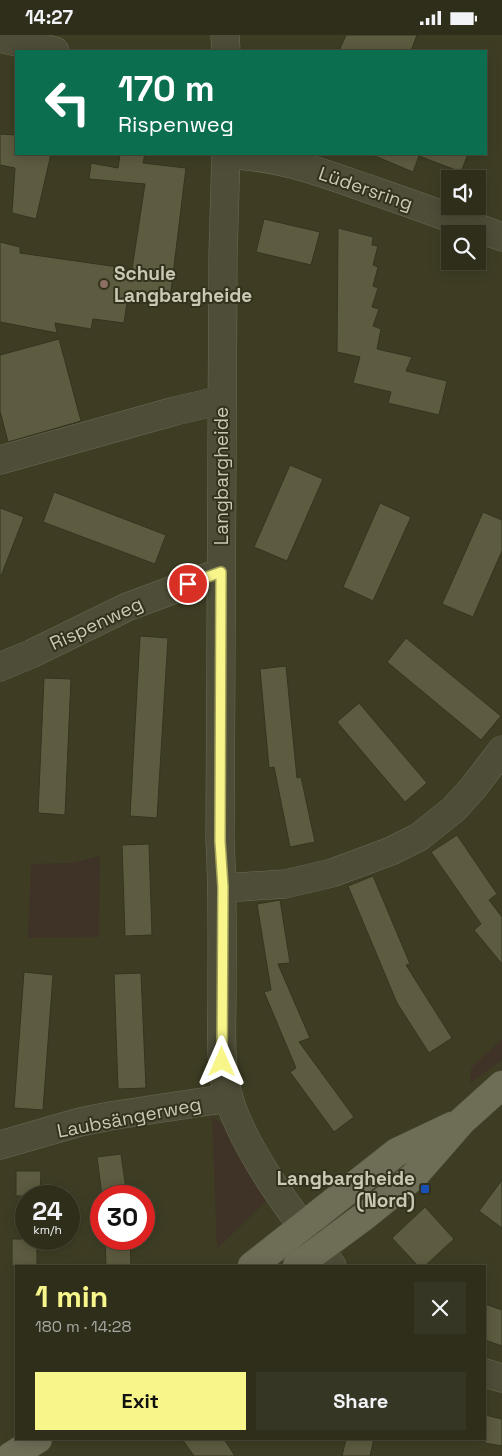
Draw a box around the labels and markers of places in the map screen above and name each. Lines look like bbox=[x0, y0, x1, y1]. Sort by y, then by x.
place label: Schule Langbargheide bbox=[114, 261, 252, 308]
marker: Schule Langbargheide bbox=[98, 278, 110, 290]
pin bbox=[167, 563, 209, 605]
place label: Langbargheide (Nord) bbox=[277, 1166, 415, 1213]
marker: Langbargheide (Nord) bbox=[419, 1183, 431, 1195]

